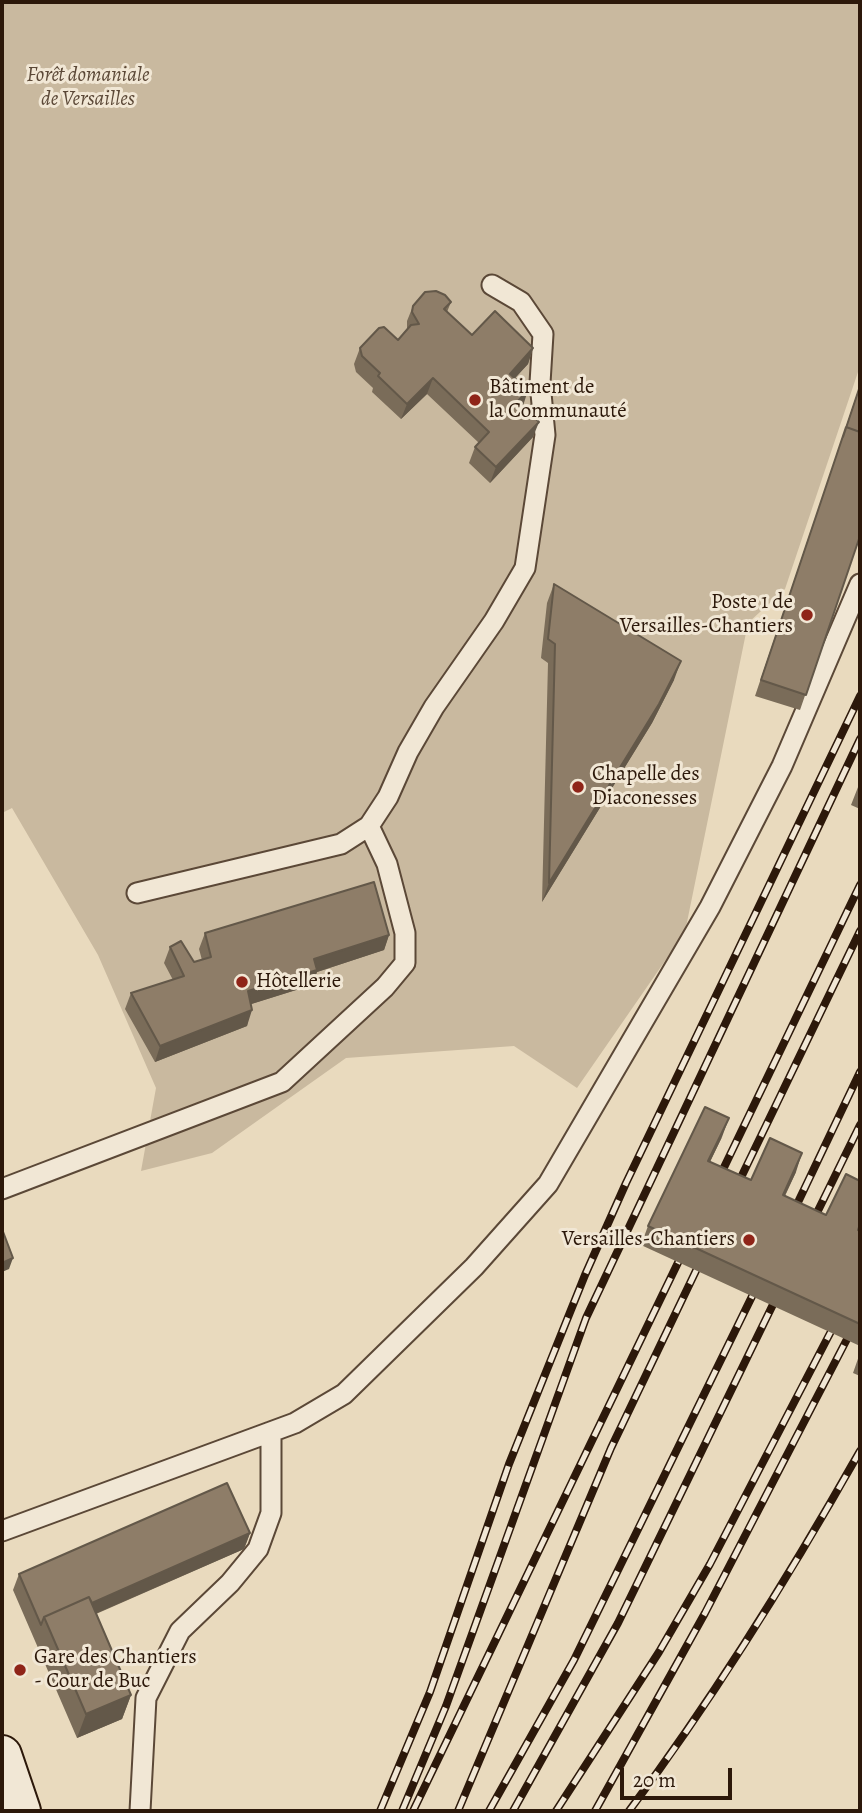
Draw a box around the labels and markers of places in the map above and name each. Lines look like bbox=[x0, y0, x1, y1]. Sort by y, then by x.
place label: Bâtiment de la Communauté bbox=[489, 375, 627, 425]
marker: Bâtiment de la Communauté bbox=[467, 392, 483, 408]
place label: Poste 1 de Versailles-Chantiers bbox=[620, 590, 793, 640]
marker: Poste 1 de Versailles-Chantiers bbox=[799, 607, 815, 623]
place label: Chapelle des Diaconesses bbox=[592, 762, 700, 812]
marker: Chapelle des Diaconesses bbox=[570, 779, 586, 795]
place label: Hôtellerie bbox=[256, 969, 341, 995]
marker: Hôtellerie bbox=[234, 974, 250, 990]
place label: Versailles-Chantiers bbox=[562, 1227, 735, 1253]
marker: Versailles-Chantiers bbox=[741, 1232, 757, 1248]
place label: Gare des Chantiers - Cour de Buc bbox=[34, 1645, 197, 1695]
marker: Gare des Chantiers - Cour de Buc bbox=[12, 1662, 28, 1678]

